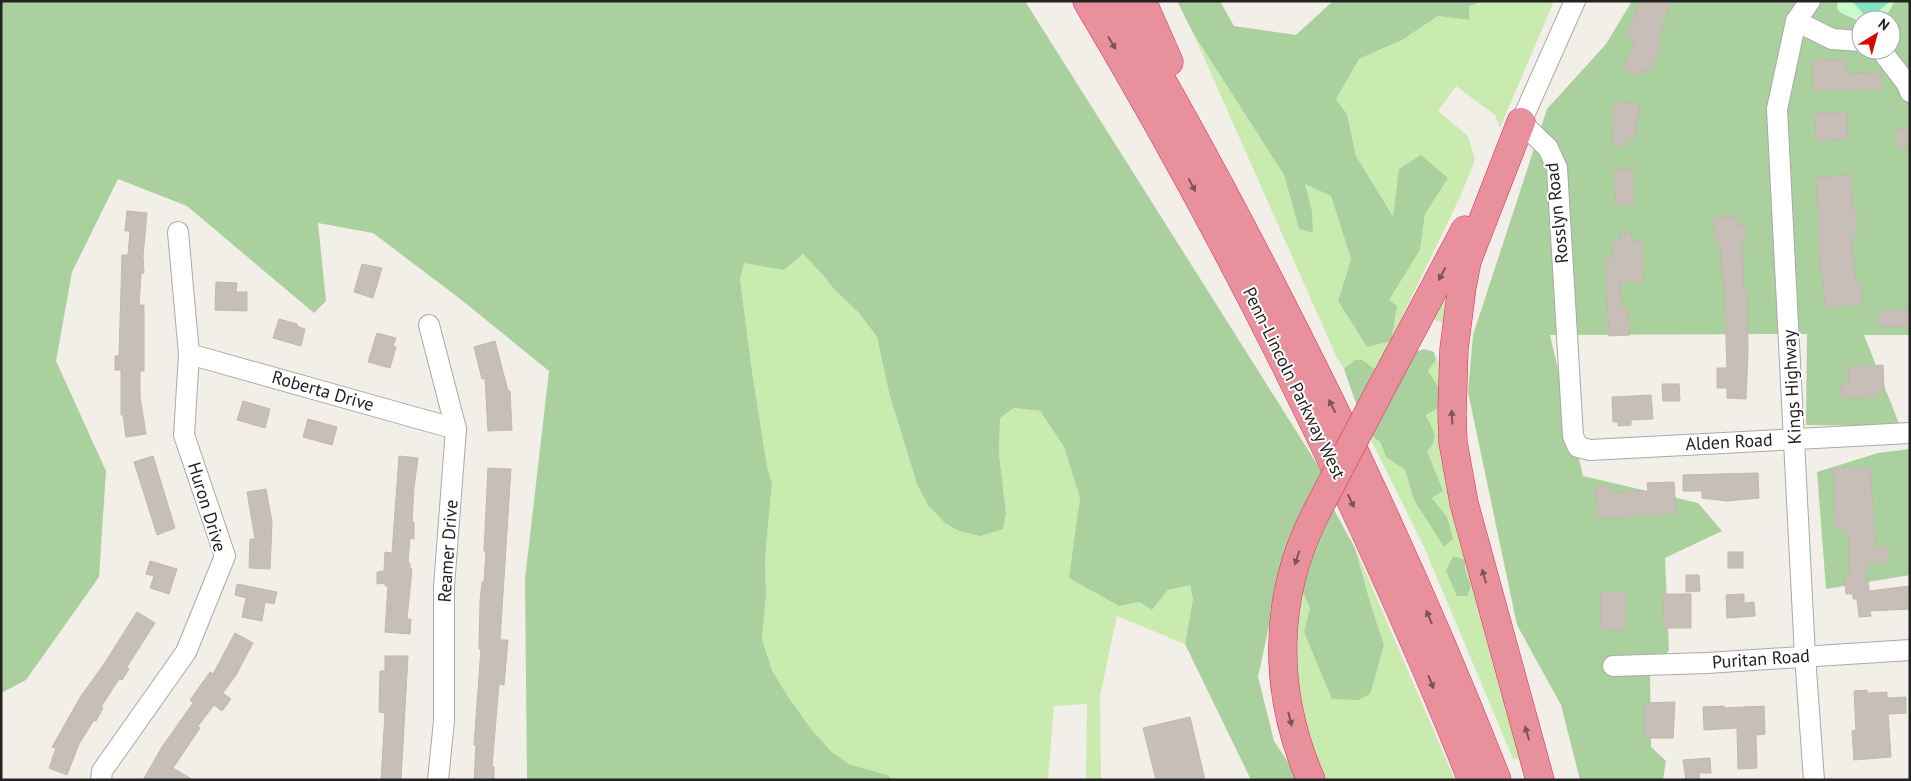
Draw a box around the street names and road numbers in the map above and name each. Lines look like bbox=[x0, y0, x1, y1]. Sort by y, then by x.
street label: Rosslyn Road bbox=[1540, 162, 1573, 265]
street label: Penn-Lincoln Parkway West bbox=[1238, 283, 1351, 482]
street label: Kings Highway bbox=[1777, 329, 1806, 445]
street label: Roberta Drive bbox=[269, 365, 377, 416]
street label: Alden Road bbox=[1685, 428, 1773, 455]
street label: Huron Drive bbox=[183, 459, 232, 554]
street label: Reamer Drive bbox=[432, 499, 463, 603]
street label: Puritan Road bbox=[1711, 644, 1811, 673]

